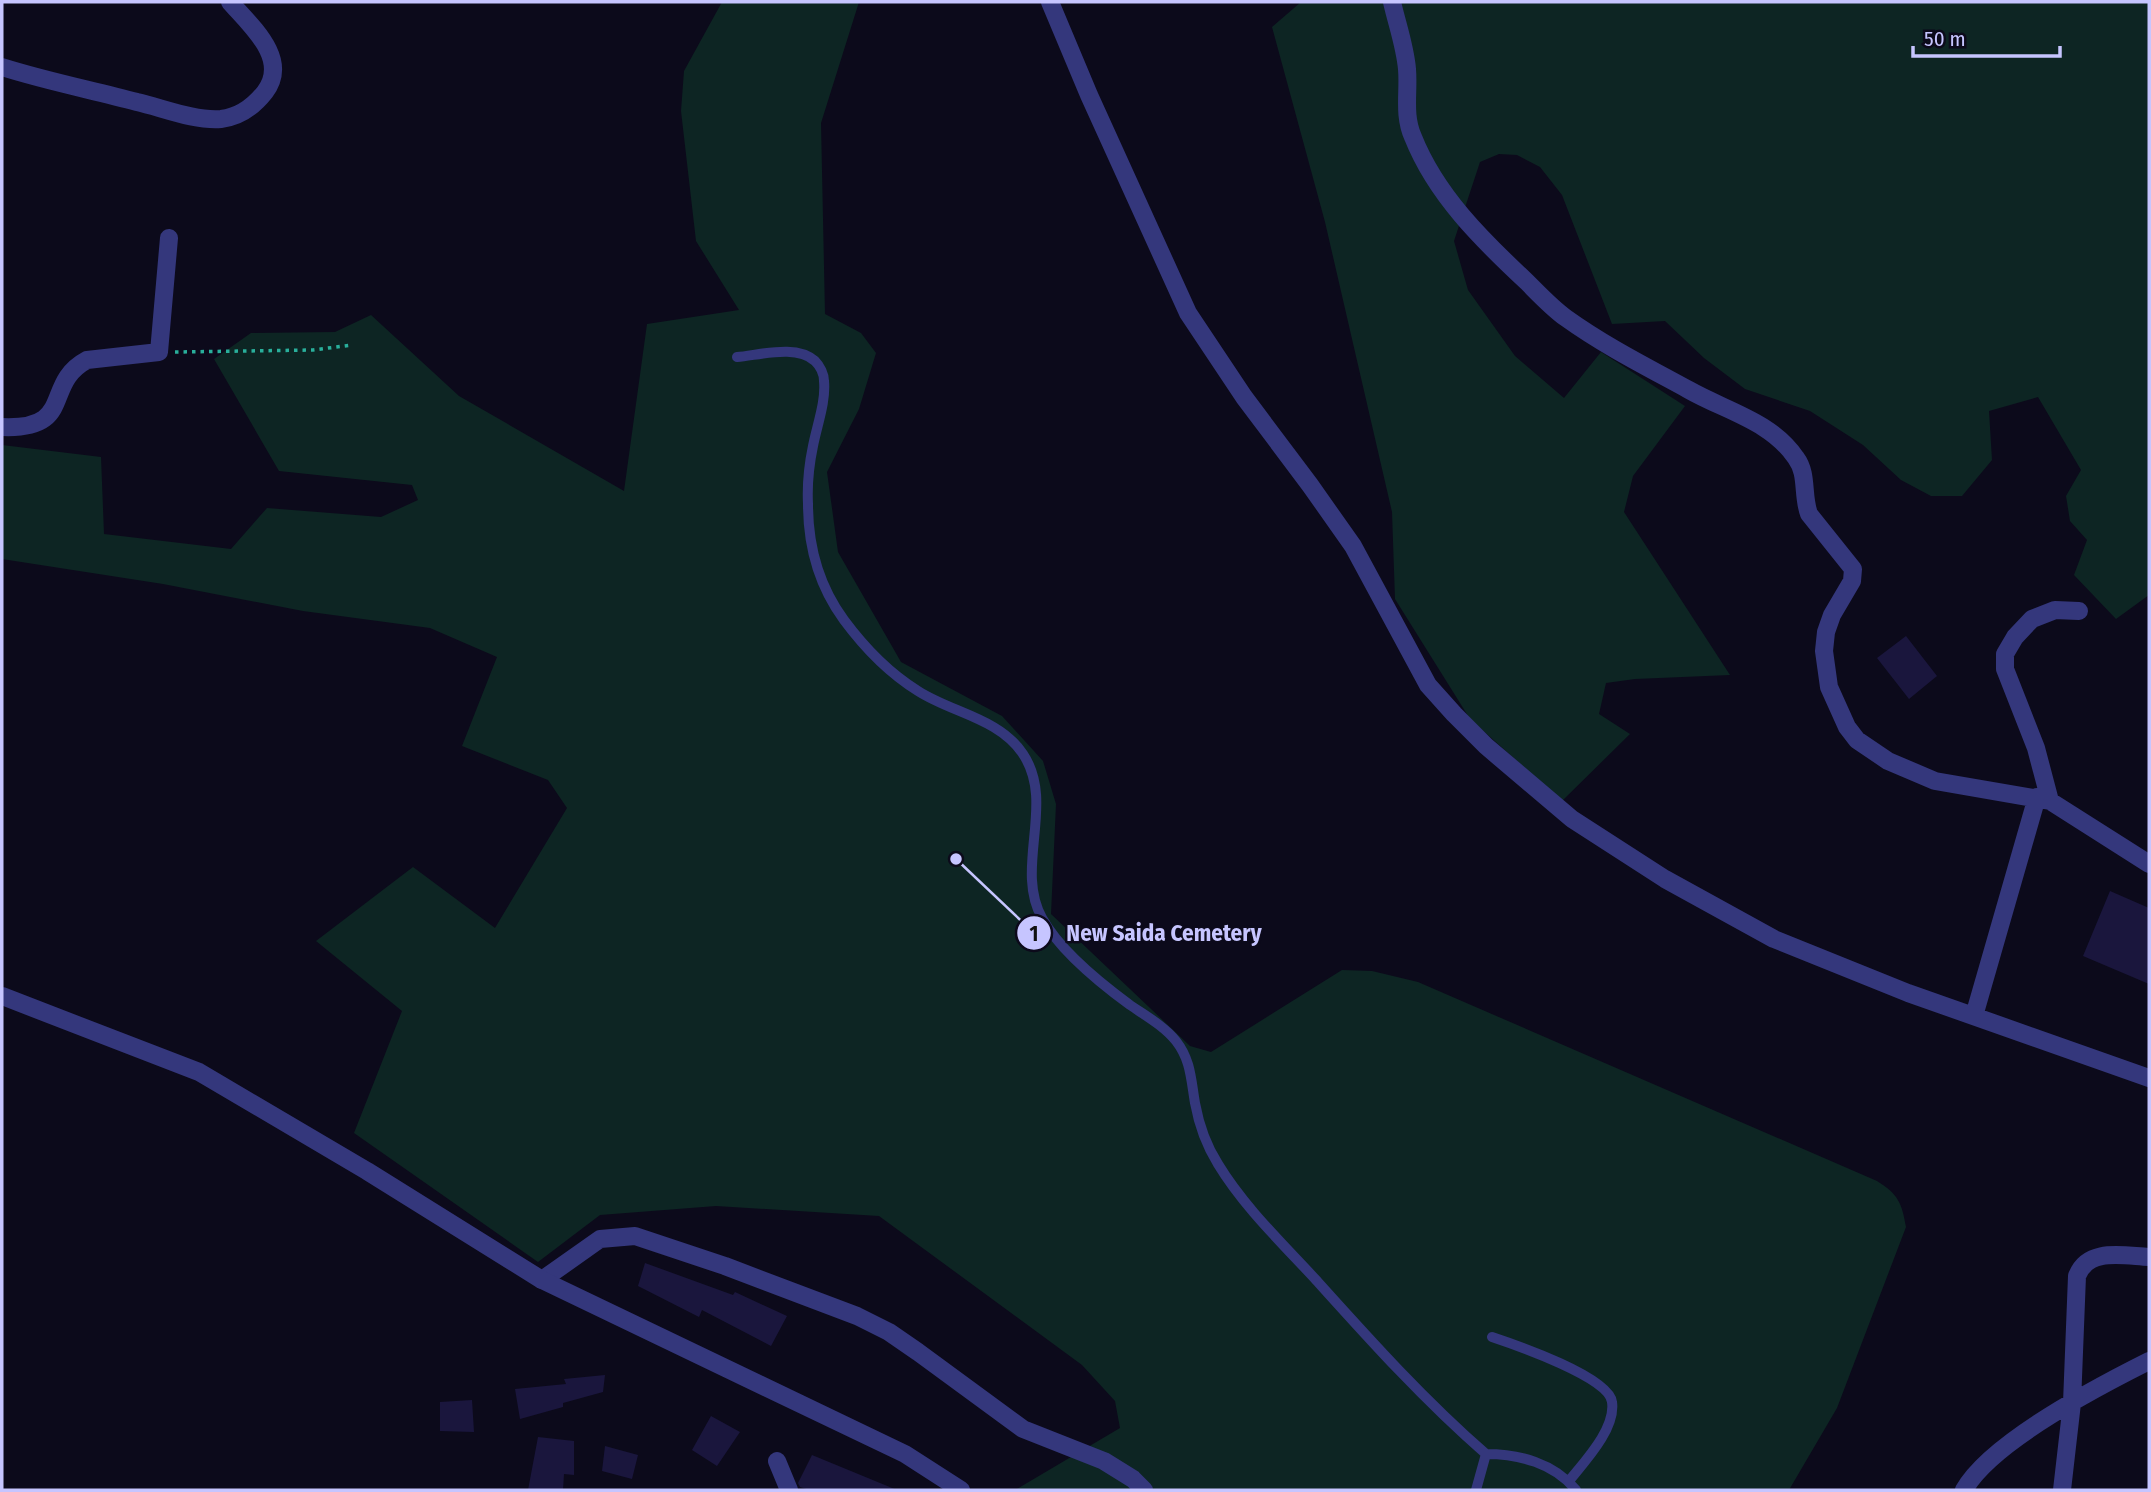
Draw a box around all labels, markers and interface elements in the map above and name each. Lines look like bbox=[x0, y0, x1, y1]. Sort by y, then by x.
scale bar bbox=[1913, 14, 2060, 58]
text: 50 m bbox=[1924, 26, 1966, 52]
callout: New Saida Cemetery bbox=[1017, 911, 1275, 955]
text: New Saida Cemetery bbox=[1066, 919, 1263, 947]
text: 1 bbox=[1030, 921, 1038, 947]

